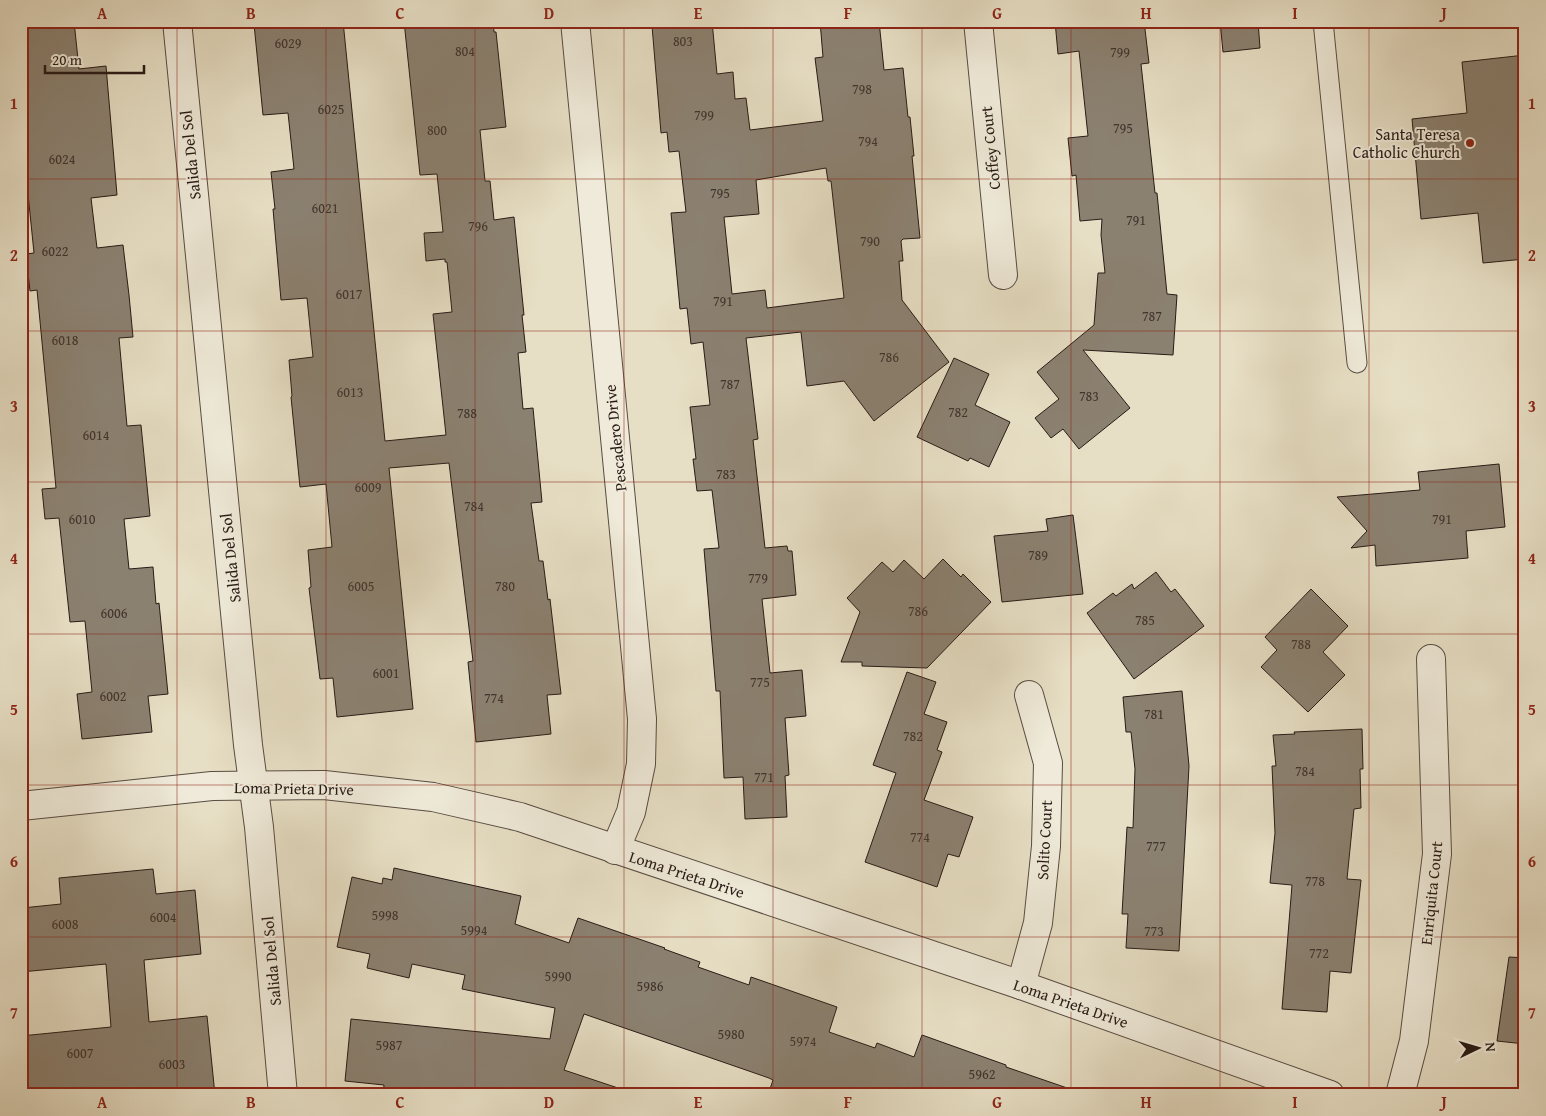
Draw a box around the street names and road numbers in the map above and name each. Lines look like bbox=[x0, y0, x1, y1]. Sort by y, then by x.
street label: Coffey Court bbox=[974, 105, 1006, 191]
street label: Salida Del Sol bbox=[173, 109, 207, 201]
street label: Pescadero Drive bbox=[597, 383, 633, 493]
street label: Salida Del Sol bbox=[213, 512, 247, 604]
street label: Loma Prieta Drive bbox=[234, 775, 354, 801]
street label: Solito Court bbox=[1030, 799, 1058, 881]
street label: Enriquita Court bbox=[1414, 840, 1448, 946]
street label: Loma Prieta Drive bbox=[626, 844, 748, 904]
street label: Salida Del Sol bbox=[255, 915, 287, 1007]
street label: Loma Prieta Drive bbox=[1010, 972, 1132, 1034]

